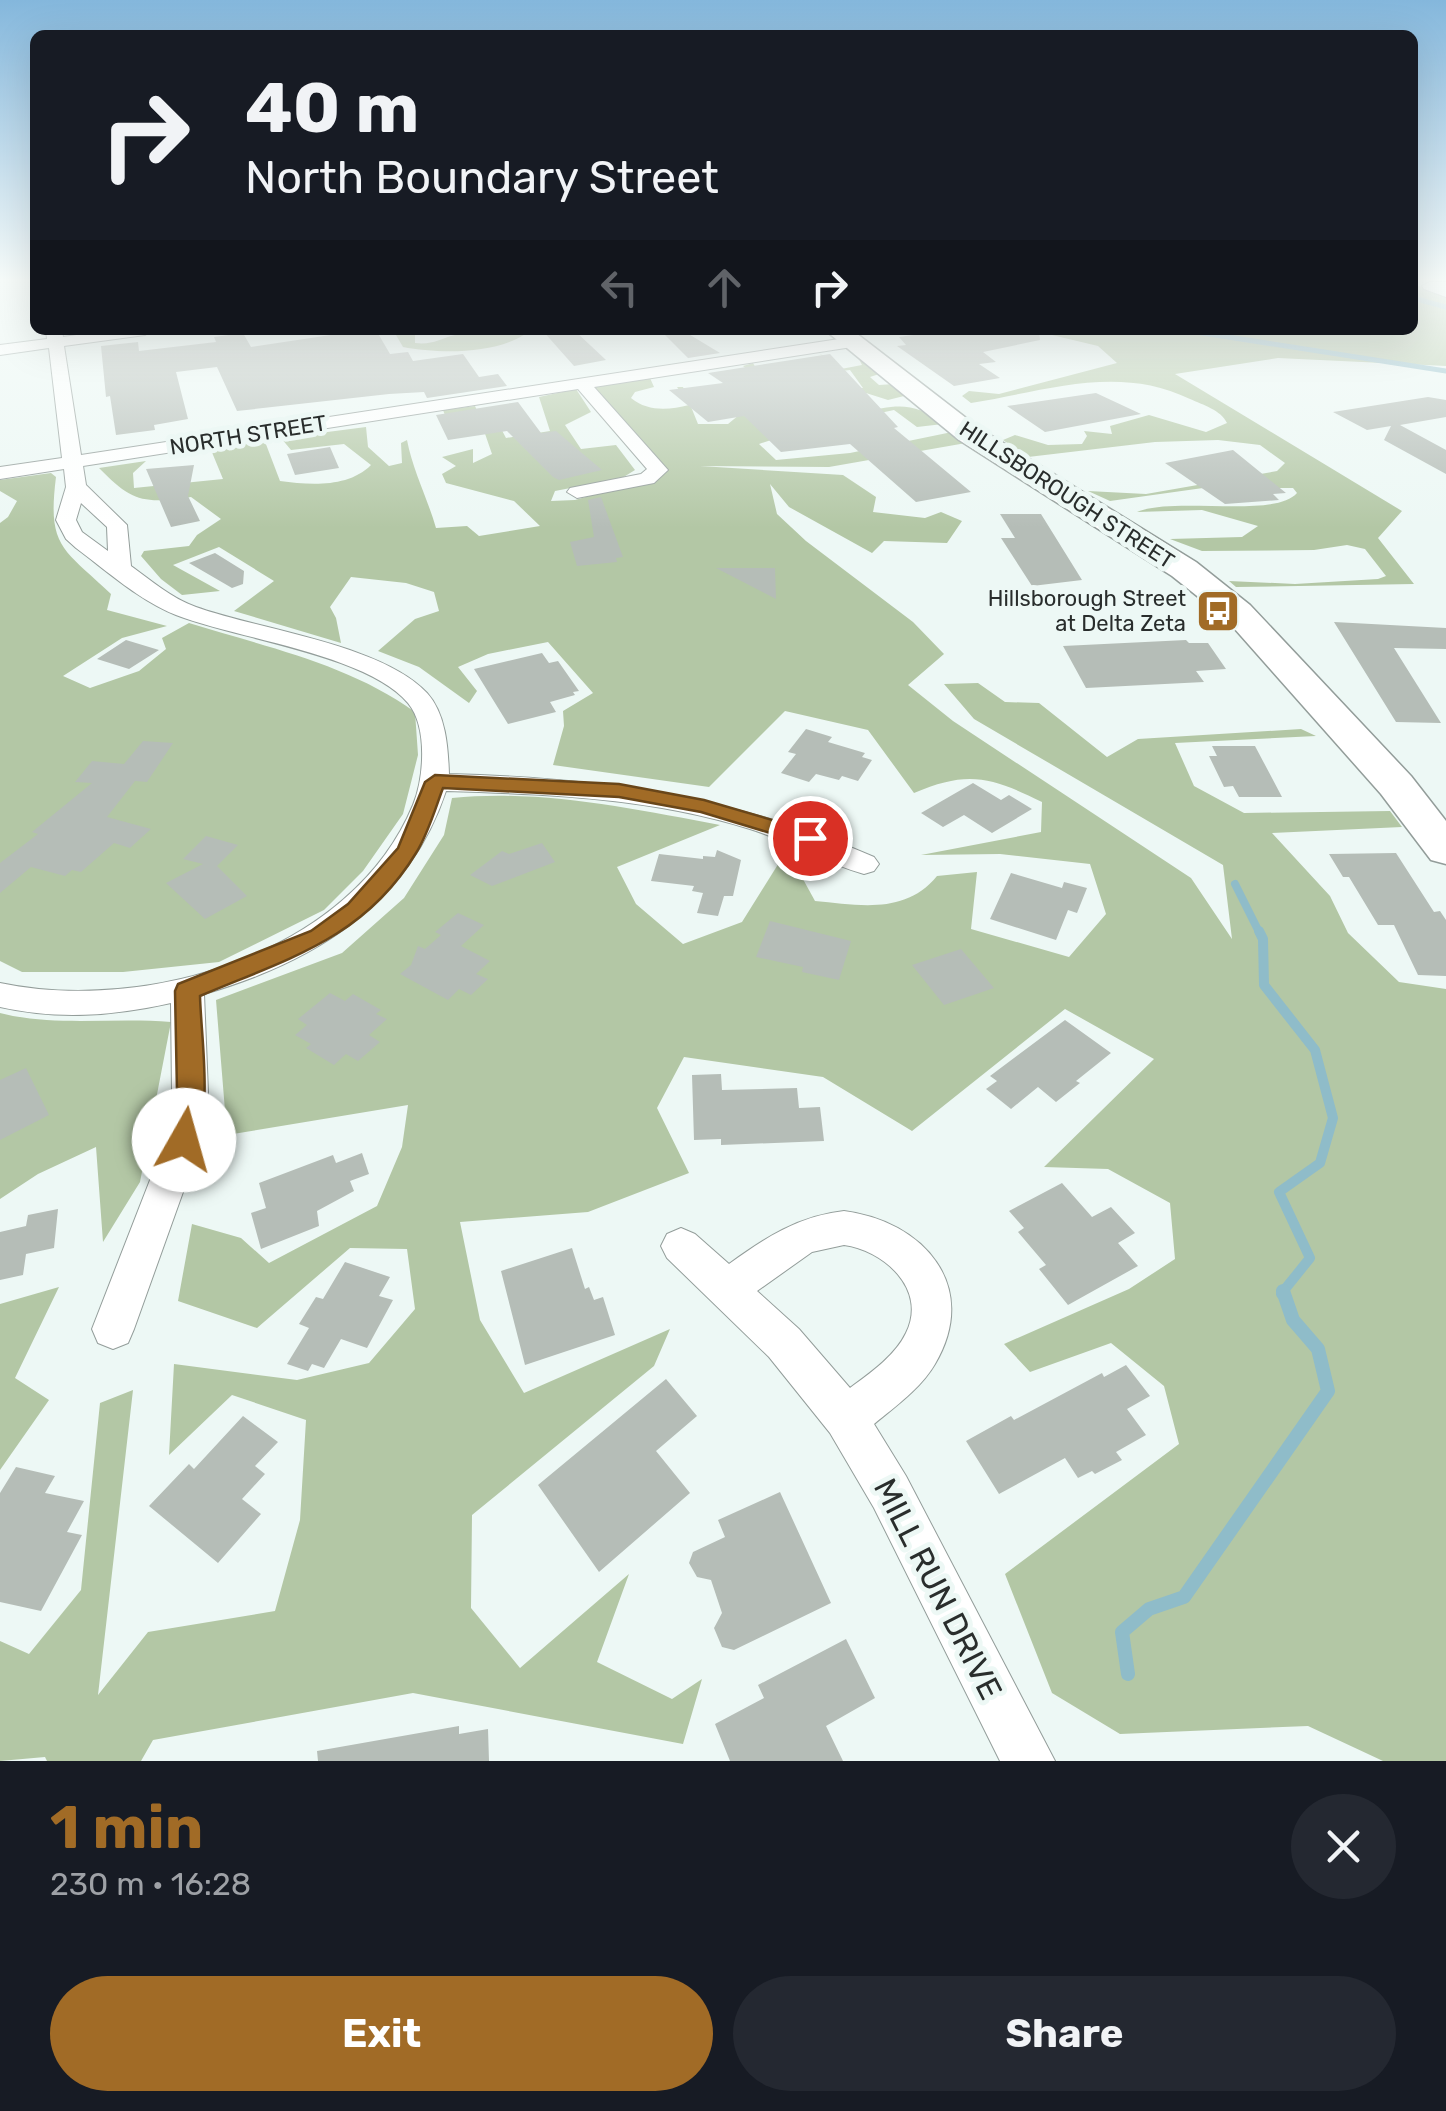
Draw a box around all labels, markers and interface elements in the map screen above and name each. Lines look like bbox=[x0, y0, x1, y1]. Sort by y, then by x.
text: 40 m bbox=[245, 67, 419, 150]
icon: right bbox=[80, 70, 210, 200]
text: North Boundary Street bbox=[245, 151, 719, 204]
icon: left bbox=[592, 260, 647, 315]
icon: ahead bbox=[697, 260, 752, 315]
icon: right bbox=[802, 260, 857, 315]
street label: NORTH STREET bbox=[168, 409, 329, 461]
street label: HILLSBOROUGH STREET bbox=[955, 415, 1180, 575]
place label: Hillsborough Street at Delta Zeta bbox=[988, 585, 1186, 637]
bus stop icon: Hillsborough Street at Delta Zeta bbox=[1195, 588, 1241, 634]
pin bbox=[768, 796, 853, 881]
icon: arrive bbox=[783, 811, 838, 866]
position arrow bbox=[132, 1088, 236, 1192]
street label: MILL RUN DRIVE bbox=[866, 1472, 1010, 1706]
text: 1 min bbox=[50, 1792, 203, 1863]
button: close bbox=[1291, 1794, 1396, 1899]
text: 230 m · 16:28 bbox=[50, 1865, 251, 1903]
button: Exit bbox=[50, 1976, 713, 2091]
button: Share bbox=[733, 1976, 1396, 2091]

